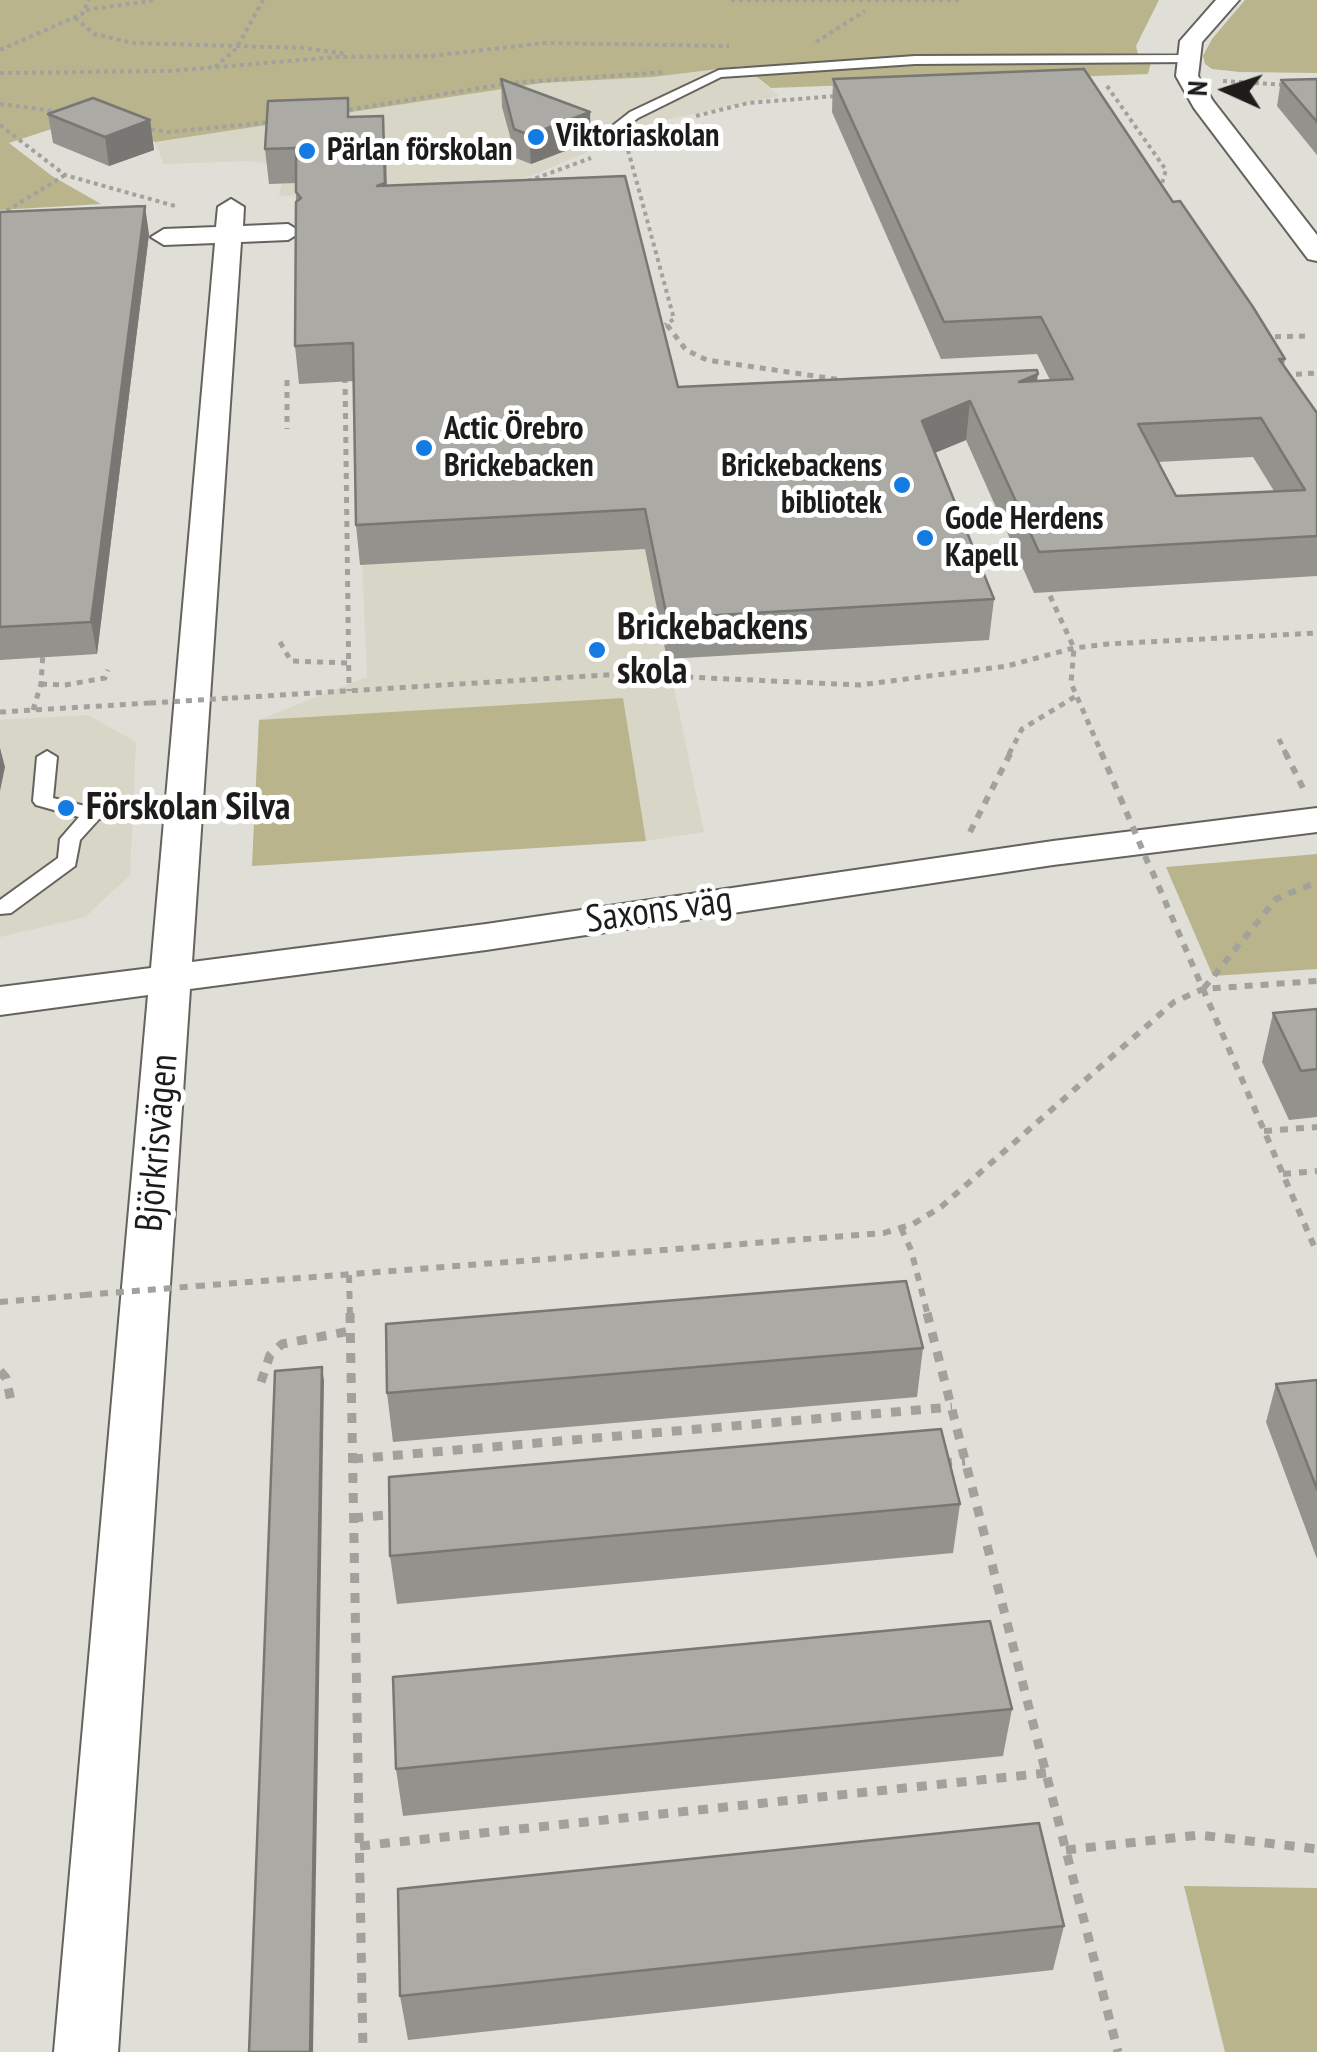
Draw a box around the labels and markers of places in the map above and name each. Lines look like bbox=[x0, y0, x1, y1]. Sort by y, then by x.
place label: Viktoriaskolan bbox=[556, 118, 719, 156]
marker: Viktoriaskolan bbox=[525, 126, 547, 148]
place label: Pärlan förskolan bbox=[327, 132, 512, 170]
marker: Pärlan förskolan bbox=[296, 140, 318, 162]
place label: Actic Örebro Brickebacken bbox=[444, 411, 594, 486]
marker: Actic Örebro Brickebacken bbox=[413, 437, 435, 459]
place label: Brickebackens bibliotek bbox=[721, 448, 882, 523]
marker: Brickebackens bibliotek bbox=[891, 474, 913, 496]
place label: Gode Herdens Kapell bbox=[945, 501, 1103, 576]
marker: Gode Herdens Kapell bbox=[914, 527, 936, 549]
place label: Brickebackens skola bbox=[617, 605, 808, 694]
marker: Brickebackens skola bbox=[586, 639, 608, 661]
place label: Förskolan Silva bbox=[86, 785, 291, 831]
marker: Förskolan Silva bbox=[55, 797, 77, 819]

